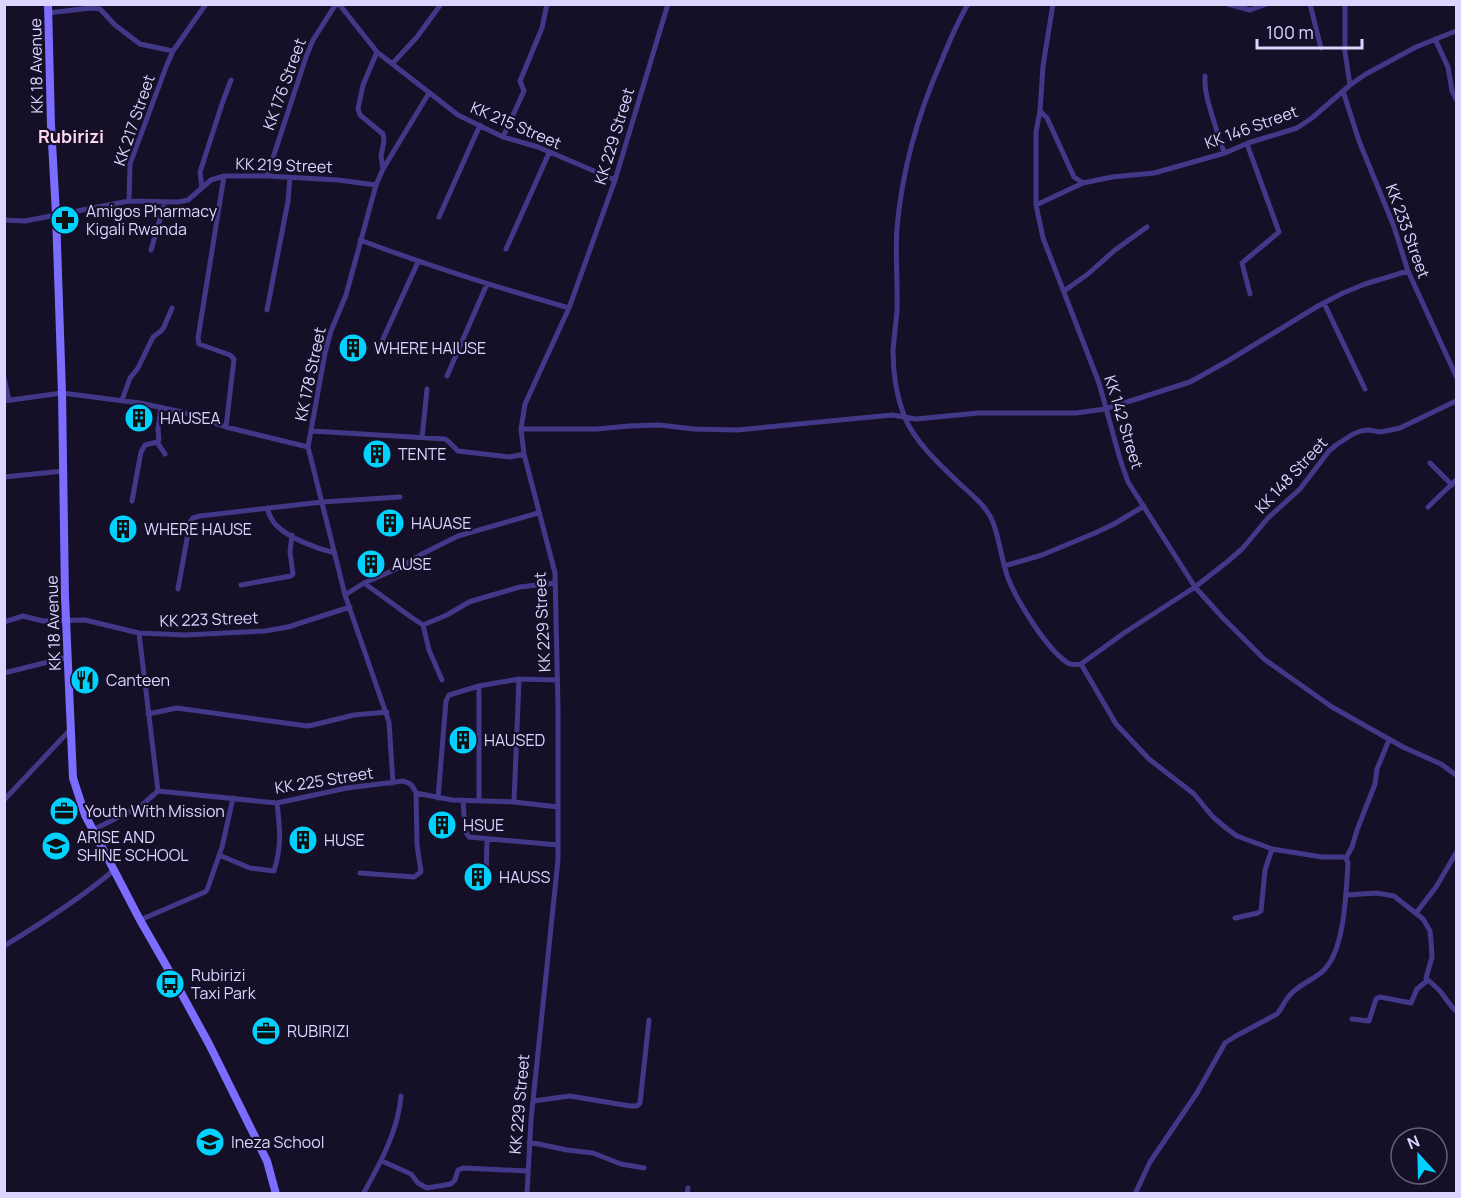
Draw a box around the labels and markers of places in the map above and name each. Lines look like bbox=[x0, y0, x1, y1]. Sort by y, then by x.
place label: Amigos Pharmacy Kigali Rwanda bbox=[86, 200, 218, 240]
pharmacy icon: Amigos Pharmacy Kigali Rwanda bbox=[49, 204, 81, 236]
building icon: WHERE HAIUSE bbox=[337, 332, 369, 364]
place label: WHERE HAIUSE bbox=[374, 337, 486, 359]
building icon: HAUSEA bbox=[123, 402, 155, 434]
place label: HAUSEA bbox=[160, 407, 221, 429]
building icon: TENTE bbox=[361, 438, 393, 470]
place label: TENTE bbox=[398, 443, 446, 465]
building icon: HAUASE bbox=[374, 507, 406, 539]
place label: HAUASE bbox=[411, 512, 471, 534]
building icon: WHERE HAUSE bbox=[107, 513, 139, 545]
place label: WHERE HAUSE bbox=[144, 518, 252, 540]
building icon: AUSE bbox=[355, 548, 387, 580]
place label: AUSE bbox=[392, 553, 432, 575]
restaurant icon: Canteen bbox=[69, 664, 101, 696]
place label: Canteen bbox=[106, 669, 170, 691]
building icon: HAUSED bbox=[447, 724, 479, 756]
place label: HAUSED bbox=[484, 729, 546, 751]
office icon: Youth With Mission bbox=[48, 795, 80, 827]
place label: Youth With Mission bbox=[85, 800, 225, 822]
building icon: HSUE bbox=[426, 809, 458, 841]
place label: HSUE bbox=[463, 814, 504, 836]
building icon: HUSE bbox=[287, 824, 319, 856]
place label: ARISE AND SHINE SCHOOL bbox=[77, 826, 188, 866]
place label: HUSE bbox=[324, 829, 365, 851]
school or university icon: ARISE AND SHINE SCHOOL bbox=[40, 830, 72, 862]
building icon: HAUSS bbox=[462, 861, 494, 893]
place label: HAUSS bbox=[499, 866, 551, 888]
place label: Rubirizi Taxi Park bbox=[191, 964, 257, 1004]
bus stop icon: Rubirizi Taxi Park bbox=[154, 968, 186, 1000]
office icon: RUBIRIZI bbox=[250, 1015, 282, 1047]
place label: RUBIRIZI bbox=[287, 1020, 349, 1042]
school or university icon: Ineza School bbox=[194, 1126, 226, 1158]
place label: Ineza School bbox=[231, 1131, 325, 1153]

